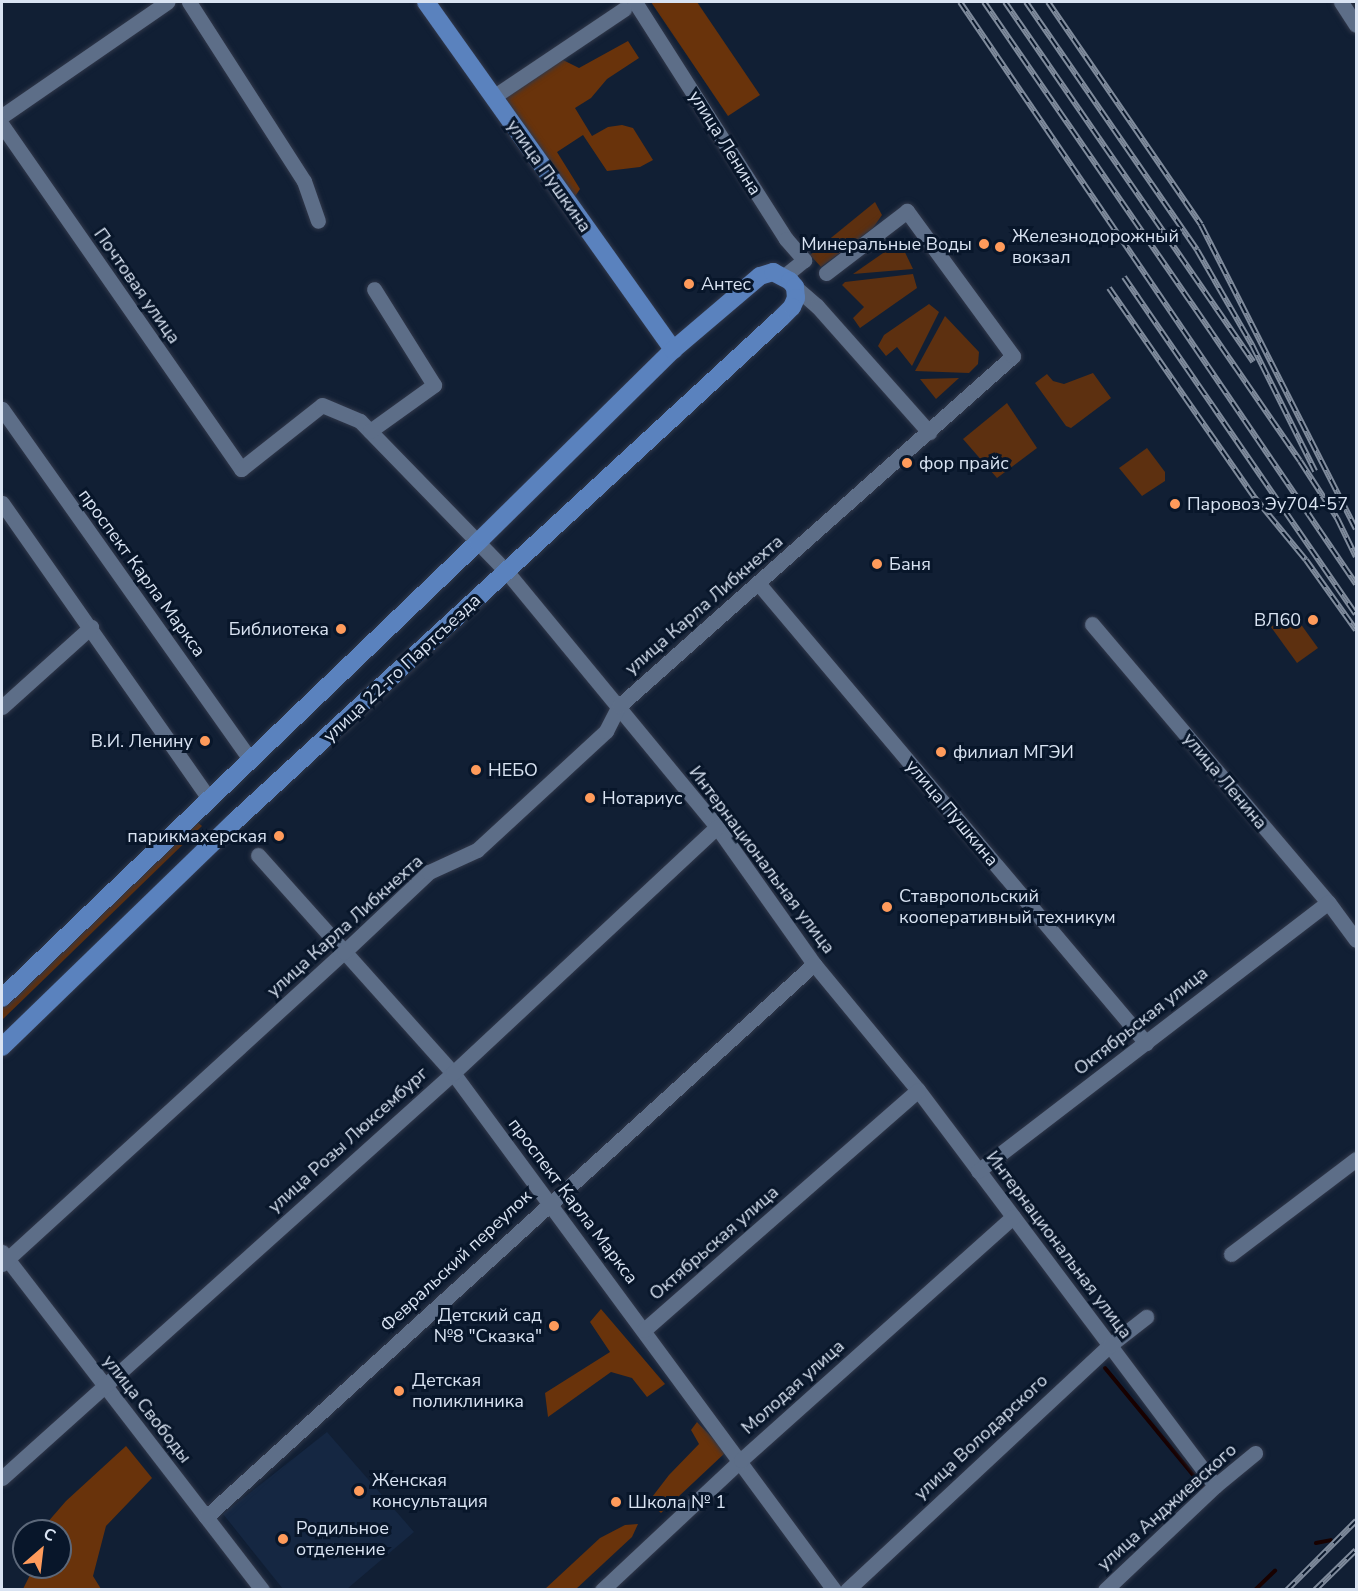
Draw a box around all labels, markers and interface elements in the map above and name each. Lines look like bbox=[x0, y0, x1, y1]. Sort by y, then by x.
street label: улица Ленина bbox=[684, 87, 766, 199]
street label: улица Пушкина bbox=[502, 116, 596, 236]
street label: Почтовая улица bbox=[89, 224, 185, 348]
place label: Железнодорожный вокзал bbox=[1012, 226, 1179, 268]
place label: Минеральные Воды bbox=[801, 233, 972, 255]
marker: Минеральные Воды bbox=[977, 237, 991, 251]
marker: Железнодорожный вокзал bbox=[993, 240, 1007, 254]
place label: Антес bbox=[701, 273, 751, 295]
marker: Антес bbox=[682, 277, 696, 291]
place label: фор прайс bbox=[919, 452, 1009, 474]
marker: фор прайс bbox=[900, 456, 914, 470]
street label: проспект Карла Маркса bbox=[74, 485, 210, 661]
place label: Паровоз Эу704-57 bbox=[1187, 493, 1348, 515]
marker: Паровоз Эу704-57 bbox=[1168, 497, 1182, 511]
street label: улица Карла Либкнехта bbox=[621, 531, 787, 679]
place label: Баня bbox=[889, 553, 931, 575]
marker: Баня bbox=[870, 557, 884, 571]
street label: улица 22-го Партсъезда bbox=[319, 589, 485, 747]
place label: ВЛ60 bbox=[1254, 609, 1301, 631]
marker: ВЛ60 bbox=[1306, 613, 1320, 627]
place label: Библиотека bbox=[229, 618, 329, 640]
marker: Библиотека bbox=[334, 622, 348, 636]
street label: улица Ленина bbox=[1178, 728, 1272, 834]
place label: В.И. Ленину bbox=[91, 730, 193, 752]
marker: В.И. Ленину bbox=[198, 734, 212, 748]
place label: филиал МГЭИ bbox=[953, 741, 1074, 763]
marker: филиал МГЭИ bbox=[934, 745, 948, 759]
street label: улица Пушкина bbox=[901, 755, 1003, 871]
place label: НЕБО bbox=[488, 759, 538, 781]
street label: Интернациональная улица bbox=[684, 762, 840, 958]
marker: НЕБО bbox=[469, 763, 483, 777]
place label: Нотариус bbox=[602, 787, 683, 809]
marker: Нотариус bbox=[583, 791, 597, 805]
place label: парикмахерская bbox=[127, 825, 267, 847]
marker: парикмахерская bbox=[272, 829, 286, 843]
street label: улица Карла Либкнехта bbox=[263, 850, 427, 1002]
place label: Ставропольский кооперативный техникум bbox=[899, 886, 1116, 928]
marker: Ставропольский кооперативный техникум bbox=[880, 900, 894, 914]
street label: Октябрьская улица bbox=[1070, 962, 1212, 1080]
street label: улица Розы Люксембург bbox=[264, 1063, 432, 1217]
street label: проспект Карла Маркса bbox=[504, 1114, 642, 1288]
street label: Интернациональная улица bbox=[981, 1147, 1137, 1343]
street label: Октябрьская улица bbox=[645, 1181, 783, 1305]
street label: Февральский переулок bbox=[376, 1185, 536, 1337]
place label: Детский сад №8 "Сказка" bbox=[434, 1305, 542, 1348]
marker: Детский сад №8 "Сказка" bbox=[547, 1319, 561, 1333]
street label: Молодая улица bbox=[737, 1335, 849, 1439]
street label: улица Свободы bbox=[98, 1351, 196, 1467]
place label: Детская поликлиника bbox=[412, 1370, 524, 1412]
street label: улица Володарского bbox=[910, 1370, 1052, 1504]
marker: Детская поликлиника bbox=[390, 1382, 408, 1400]
street label: улица Анджиевского bbox=[1093, 1439, 1241, 1575]
place label: Женская консультация bbox=[372, 1470, 488, 1512]
marker: Женская консультация bbox=[350, 1482, 368, 1500]
place label: Школа № 1 bbox=[628, 1491, 726, 1513]
marker: Школа № 1 bbox=[609, 1495, 623, 1509]
place label: Родильное отделение bbox=[296, 1518, 389, 1561]
north arrow bbox=[12, 1519, 72, 1579]
text: С bbox=[40, 1523, 59, 1547]
marker: Родильное отделение bbox=[274, 1530, 292, 1548]

